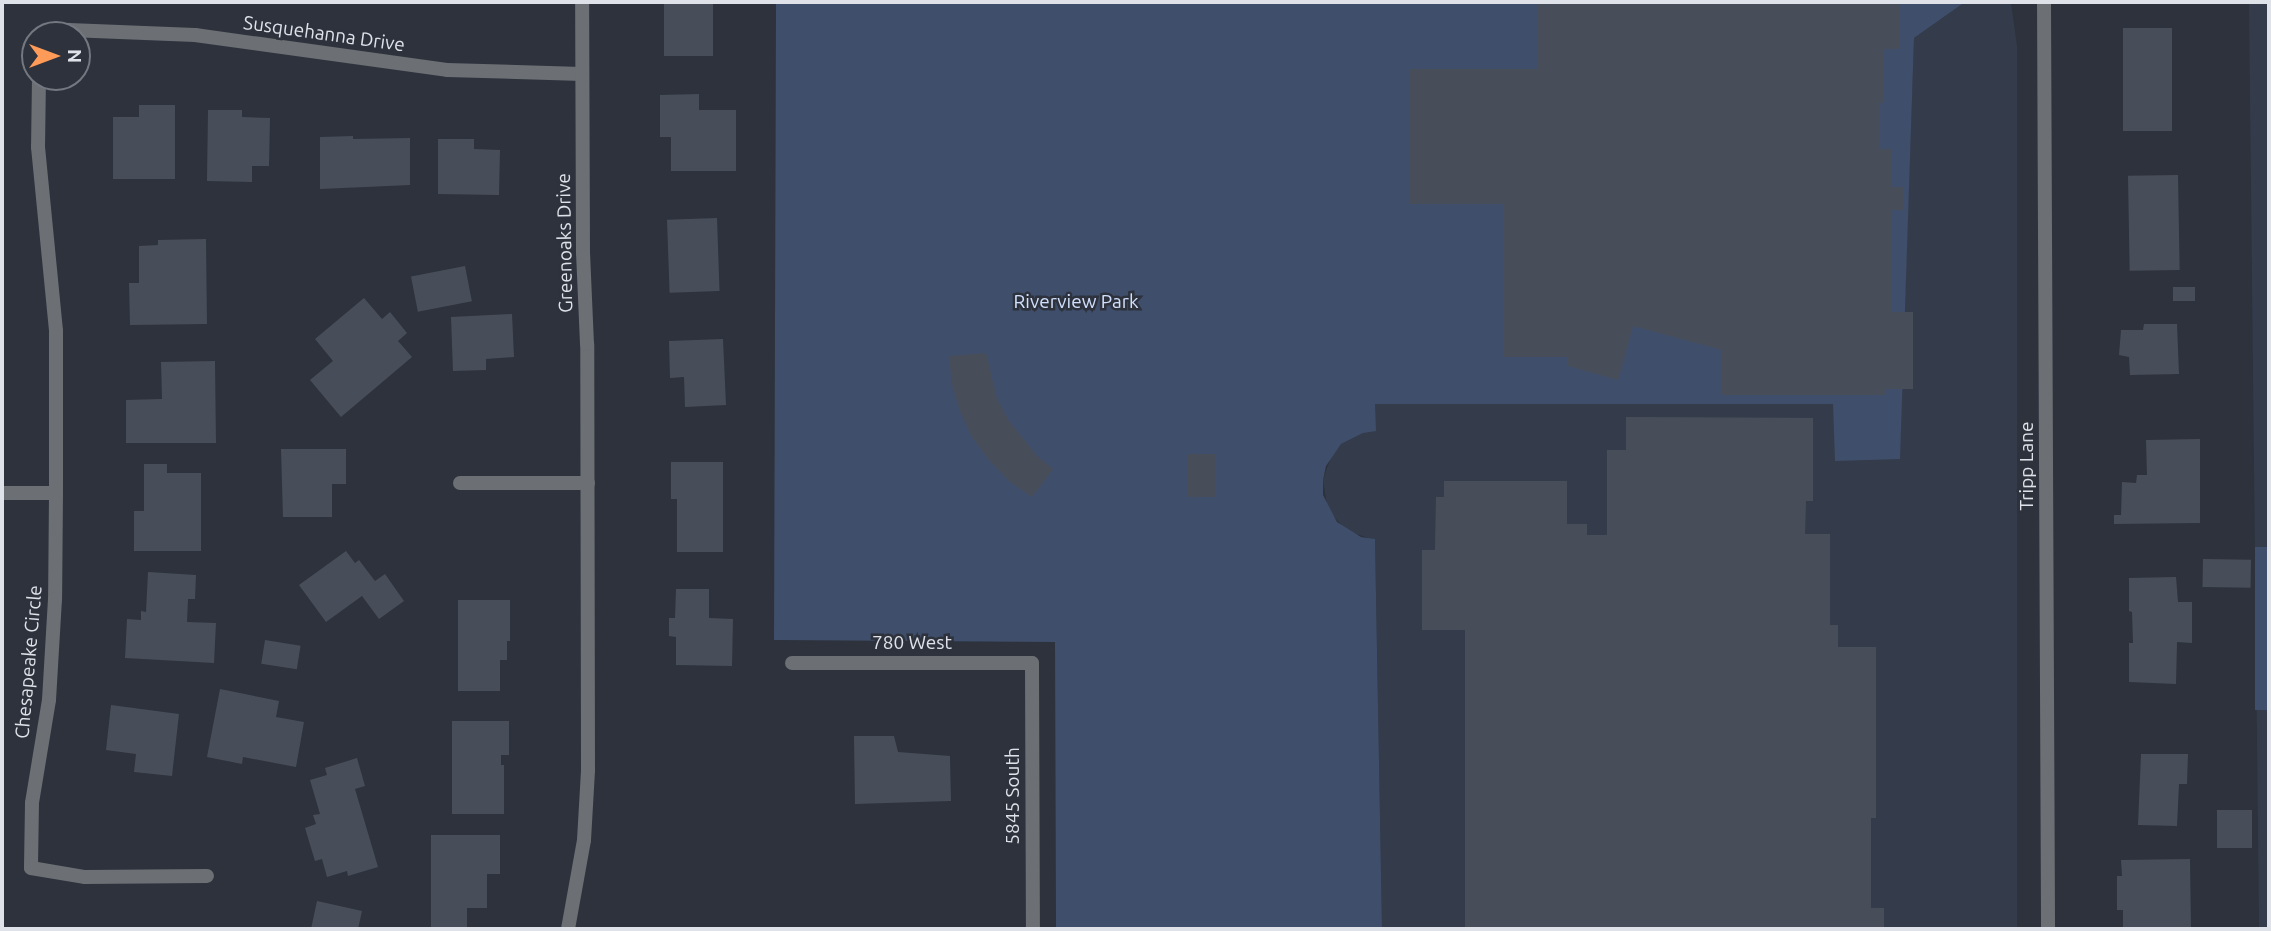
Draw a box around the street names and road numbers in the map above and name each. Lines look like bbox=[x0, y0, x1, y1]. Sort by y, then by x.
street label: Susquehanna Drive bbox=[242, 11, 406, 57]
street label: Greenoaks Drive bbox=[552, 173, 578, 313]
street label: Tripp Lane bbox=[2016, 421, 2038, 511]
street label: Chesapeake Circle bbox=[11, 584, 47, 740]
street label: 780 West bbox=[872, 632, 952, 654]
street label: 5845 South bbox=[1002, 747, 1024, 845]

